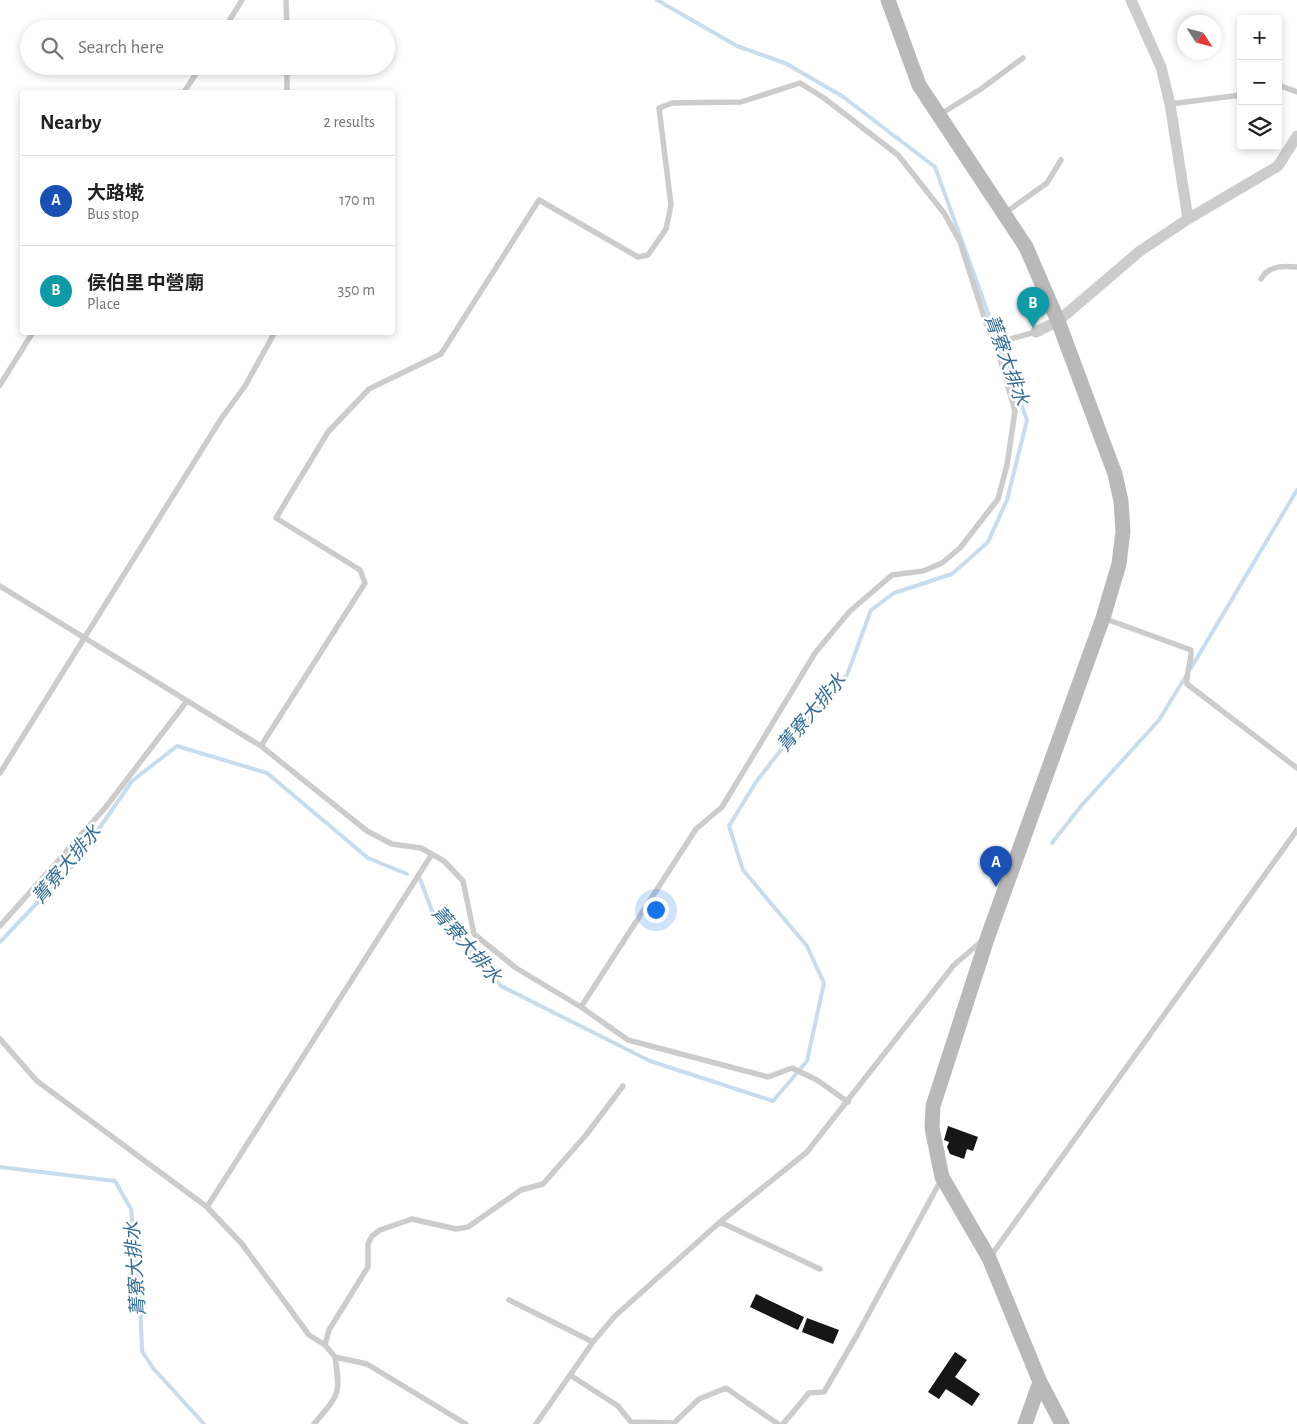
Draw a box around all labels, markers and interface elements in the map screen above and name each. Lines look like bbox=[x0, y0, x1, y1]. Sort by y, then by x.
north arrow bbox=[1177, 15, 1222, 60]
map controls bbox=[1237, 15, 1282, 150]
button: + bbox=[1237, 15, 1282, 60]
search box bbox=[20, 20, 395, 75]
icon: search bbox=[38, 34, 66, 62]
text: Search here bbox=[78, 38, 164, 57]
button: − bbox=[1237, 60, 1282, 105]
button: layers bbox=[1237, 105, 1282, 150]
text: Nearby bbox=[40, 112, 101, 133]
text: 2 results bbox=[323, 114, 375, 130]
text: 大路墘 bbox=[87, 184, 144, 203]
text: A bbox=[51, 192, 61, 208]
text: 170 m bbox=[339, 192, 375, 208]
text: Bus stop bbox=[87, 206, 139, 222]
text: 侯伯里 中營廟 bbox=[87, 274, 204, 293]
text: B bbox=[51, 282, 61, 298]
text: 350 m bbox=[338, 282, 375, 298]
pin: B bbox=[1017, 287, 1049, 328]
text: Place bbox=[87, 296, 120, 312]
water label: 菁寮大排水 bbox=[981, 311, 1033, 409]
water label: 菁寮大排水 bbox=[773, 668, 850, 755]
water label: 菁寮大排水 bbox=[28, 820, 105, 907]
pin: A bbox=[980, 846, 1012, 887]
your location bbox=[643, 897, 669, 923]
water label: 菁寮大排水 bbox=[428, 902, 506, 988]
water label: 菁寮大排水 bbox=[121, 1220, 149, 1317]

